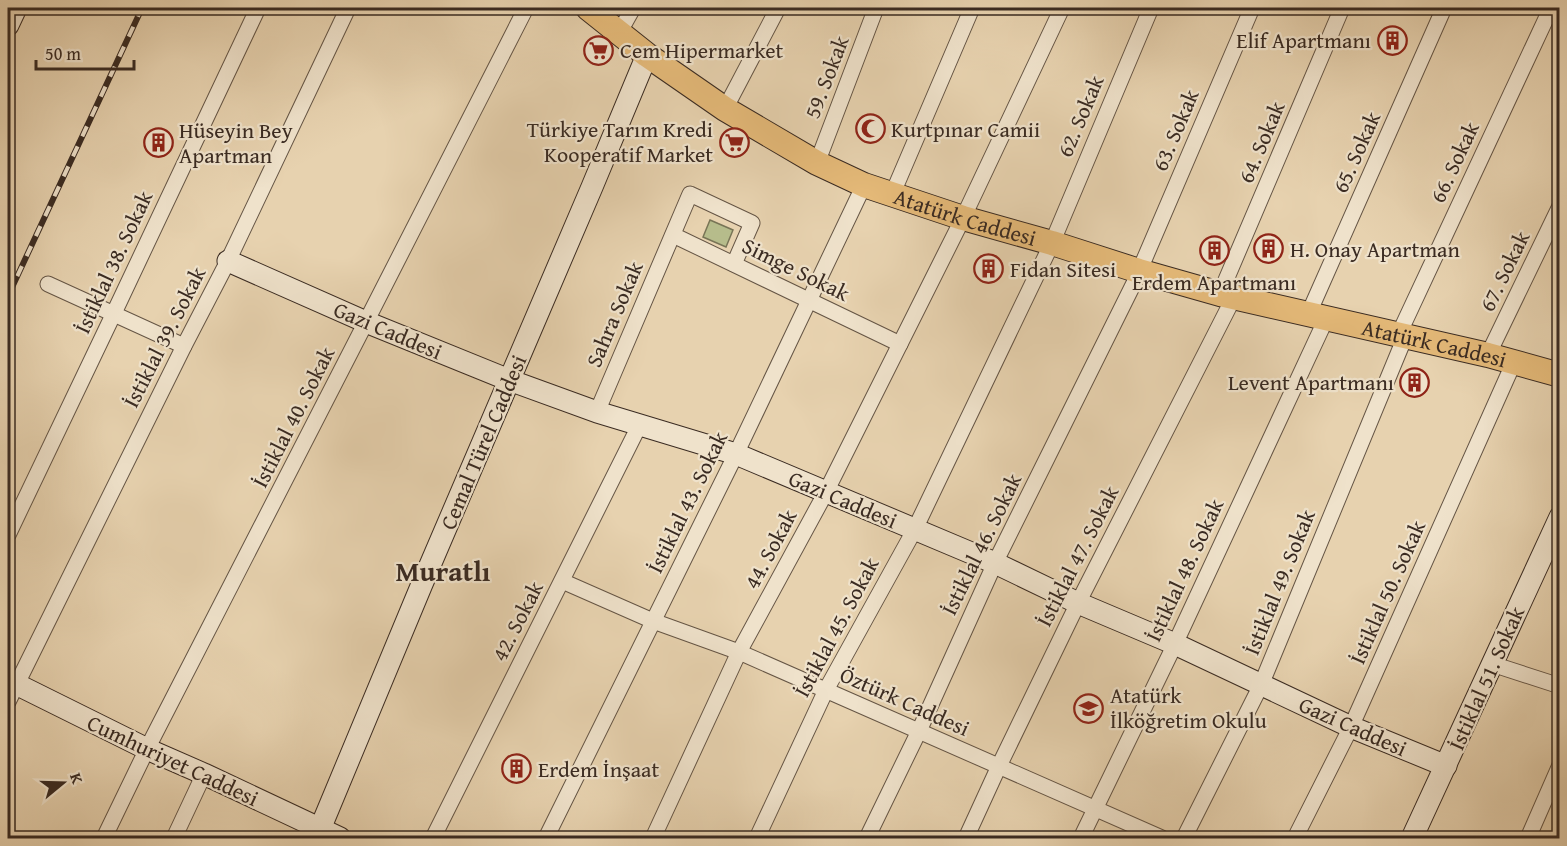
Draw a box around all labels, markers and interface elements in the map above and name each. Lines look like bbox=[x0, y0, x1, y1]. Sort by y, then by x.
place label: Elif Apartmanı bbox=[1236, 24, 1371, 56]
building icon: Elif Apartmanı bbox=[1376, 24, 1408, 56]
street label: 59. Sokak bbox=[796, 30, 857, 123]
scale bar bbox=[36, 33, 134, 71]
supermarket icon: Cem Hipermarket bbox=[583, 34, 615, 66]
place label: Cem Hipermarket bbox=[620, 34, 784, 66]
text: 50 m bbox=[45, 40, 81, 67]
street label: 62. Sokak bbox=[1048, 69, 1112, 162]
street label: 63. Sokak bbox=[1143, 83, 1207, 176]
street label: 64. Sokak bbox=[1229, 95, 1293, 188]
street label: 65. Sokak bbox=[1324, 105, 1388, 198]
place label: Türkiye Tarım Kredi Kooperatif Market bbox=[527, 113, 713, 170]
mosque icon: Kurtpınar Camii bbox=[854, 113, 886, 145]
place label: Kurtpınar Camii bbox=[891, 113, 1040, 145]
place label: Hüseyin Bey Apartman bbox=[179, 114, 293, 171]
street label: 66. Sokak bbox=[1421, 115, 1487, 208]
supermarket icon: Türkiye Tarım Kredi Kooperatif Market bbox=[718, 126, 750, 158]
building icon: Hüseyin Bey Apartman bbox=[142, 127, 174, 159]
street label: Atatürk Caddesi bbox=[890, 180, 1040, 254]
street label: İstiklal 38. Sokak bbox=[66, 185, 160, 339]
street label: 67. Sokak bbox=[1471, 225, 1538, 317]
street label: Simge Sokak bbox=[737, 229, 856, 309]
building icon: H. Onay Apartman bbox=[1253, 233, 1285, 265]
place label: H. Onay Apartman bbox=[1290, 233, 1461, 265]
building icon: Erdem Apartmanı bbox=[1198, 234, 1230, 266]
building icon: Fidan Sitesi bbox=[973, 253, 1005, 285]
place label: Fidan Sitesi bbox=[1010, 253, 1116, 285]
street label: Sahra Sokak bbox=[577, 255, 651, 372]
street label: İstiklal 39. Sokak bbox=[115, 260, 214, 413]
place label: Erdem Apartmanı bbox=[1132, 266, 1296, 298]
street label: Gazi Caddesi bbox=[329, 293, 447, 367]
street label: Atatürk Caddesi bbox=[1359, 311, 1510, 375]
street label: İstiklal 40. Sokak bbox=[244, 340, 343, 493]
street label: Cemal Türel Caddesi bbox=[432, 350, 534, 534]
place label: Levent Apartmanı bbox=[1228, 366, 1394, 398]
building icon: Levent Apartmanı bbox=[1399, 366, 1431, 398]
street label: İstiklal 43. Sokak bbox=[639, 425, 736, 578]
street label: Gazi Caddesi bbox=[784, 462, 902, 536]
street label: İstiklal 46. Sokak bbox=[933, 467, 1030, 620]
street label: İstiklal 47. Sokak bbox=[1028, 479, 1127, 632]
street label: İstiklal 48. Sokak bbox=[1137, 493, 1231, 647]
street label: 44. Sokak bbox=[736, 503, 805, 595]
street label: İstiklal 49. Sokak bbox=[1235, 504, 1323, 660]
street label: İstiklal 50. Sokak bbox=[1341, 514, 1433, 669]
district label: Muratlı bbox=[395, 550, 491, 591]
street label: İstiklal 45. Sokak bbox=[786, 551, 887, 703]
street label: 42. Sokak bbox=[483, 575, 551, 667]
street label: İstiklal 51. Sokak bbox=[1440, 600, 1532, 755]
street label: Öztürk Caddesi bbox=[835, 658, 975, 744]
place label: Atatürk İlköğretim Okulu bbox=[1110, 679, 1267, 736]
street label: Gazi Caddesi bbox=[1294, 688, 1412, 764]
school or university icon: Atatürk İlköğretim Okulu bbox=[1073, 692, 1105, 724]
street label: Cumhuriyet Caddesi bbox=[82, 706, 264, 814]
north arrow bbox=[33, 753, 93, 813]
building icon: Erdem İnşaat bbox=[501, 753, 533, 785]
place label: Erdem İnşaat bbox=[538, 753, 660, 785]
text: K bbox=[64, 769, 90, 788]

